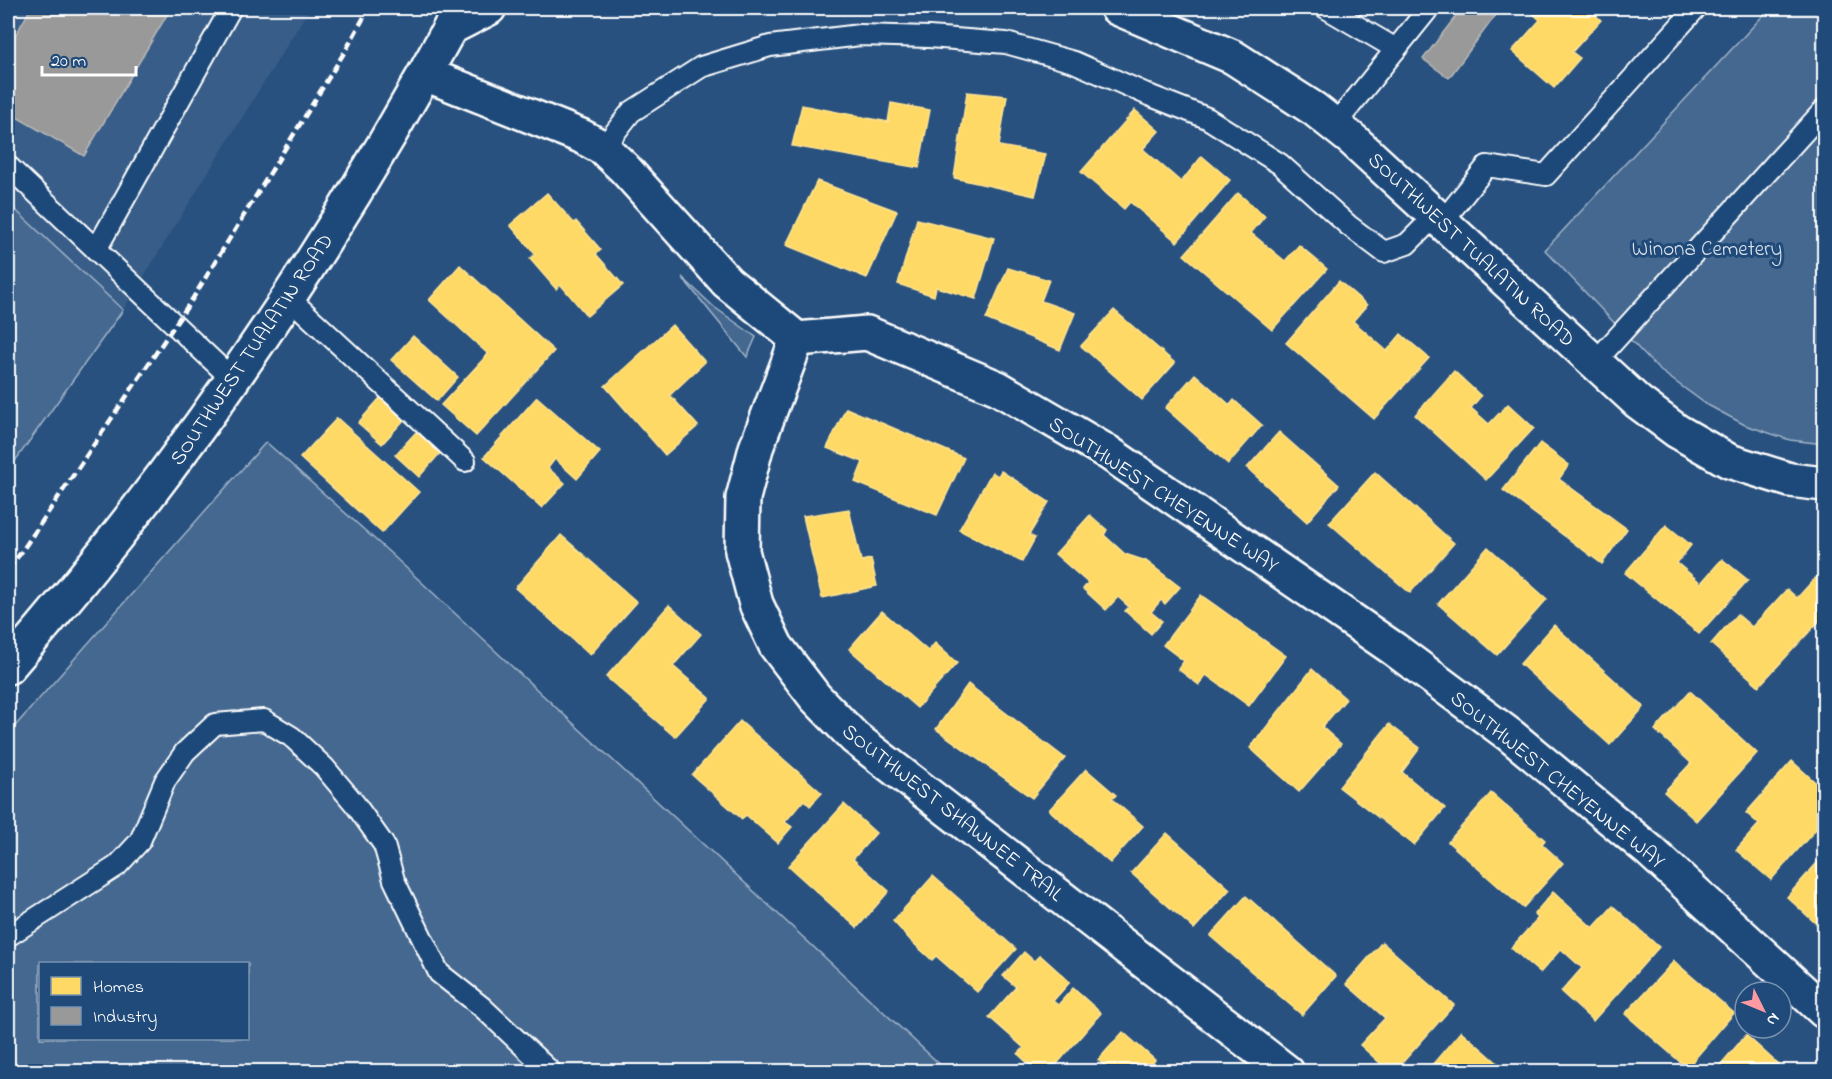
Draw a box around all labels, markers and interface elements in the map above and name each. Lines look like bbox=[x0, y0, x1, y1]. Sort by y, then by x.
scale bar bbox=[42, 39, 136, 77]
text: 20 m bbox=[51, 49, 86, 75]
street label: SOUTHWEST TUALATIN ROAD bbox=[1360, 146, 1581, 355]
street label: SOUTHWEST TUALATIN ROAD bbox=[164, 228, 342, 472]
park label: Winona Cemetery bbox=[1632, 235, 1782, 267]
street label: SOUTHWEST CHEYENNE WAY bbox=[1042, 410, 1284, 582]
street label: SOUTHWEST CHEYENNE WAY bbox=[1443, 684, 1671, 877]
street label: SOUTHWEST SHAWNEE TRAIL bbox=[835, 718, 1069, 910]
legend bbox=[39, 962, 249, 1040]
text: Homes bbox=[93, 975, 144, 1001]
north arrow bbox=[1733, 980, 1793, 1040]
text: Industry bbox=[93, 1005, 157, 1031]
text: N bbox=[1760, 1007, 1785, 1031]

